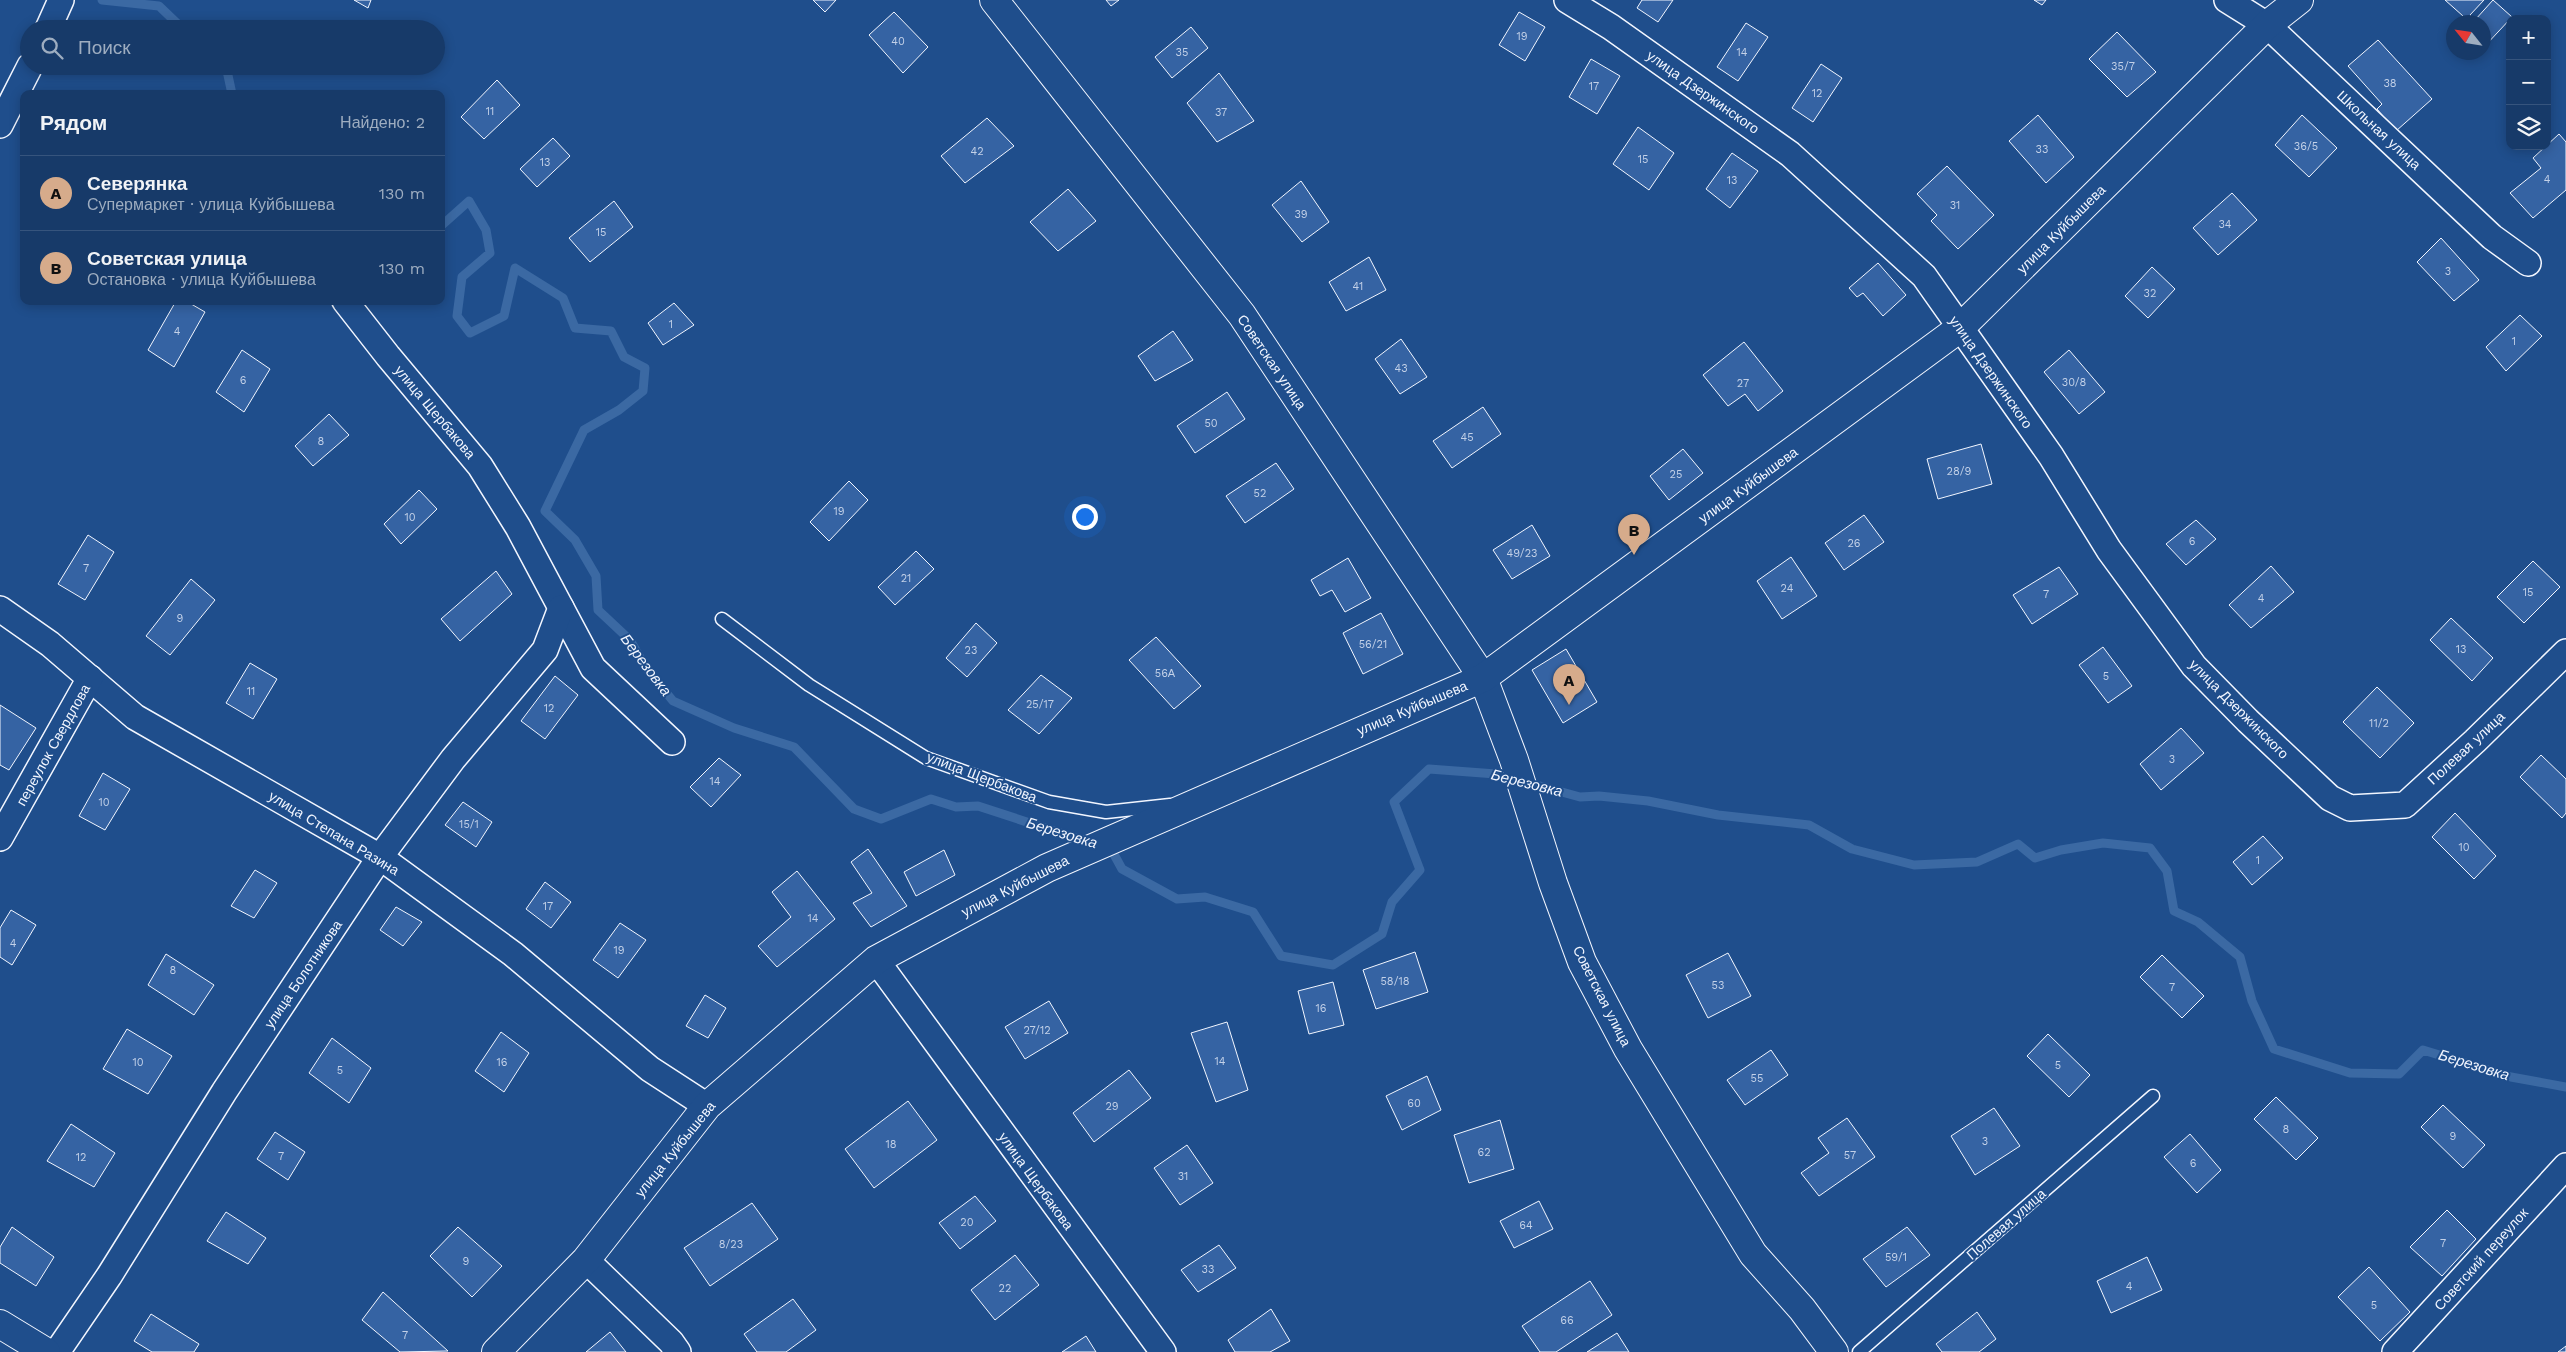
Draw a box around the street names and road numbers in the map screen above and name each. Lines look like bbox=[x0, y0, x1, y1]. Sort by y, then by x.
street label: улица Дзержинского bbox=[1644, 47, 1762, 137]
street label: Школьная улица bbox=[2334, 87, 2424, 173]
street label: улица Куйбышева bbox=[2013, 181, 2109, 277]
street label: Советская улица bbox=[1234, 312, 1310, 413]
street label: улица Дзержинского bbox=[1946, 313, 2036, 431]
street label: улица Щербакова bbox=[391, 362, 479, 462]
street label: улица Куйбышева bbox=[1695, 444, 1801, 526]
street label: улица Дзержинского bbox=[2186, 656, 2292, 762]
street label: улица Куйбышева bbox=[1354, 677, 1470, 738]
street label: переулок Свердлова bbox=[13, 681, 93, 809]
street label: Полевая улица bbox=[2424, 708, 2508, 788]
street label: улица Щербакова bbox=[925, 749, 1039, 805]
street label: улица Степана Разина bbox=[266, 788, 402, 878]
street label: улица Куйбышева bbox=[959, 852, 1072, 920]
street label: улица Болотникова bbox=[261, 917, 345, 1031]
street label: Советская улица bbox=[1570, 943, 1634, 1049]
street label: улица Куйбышева bbox=[632, 1098, 719, 1200]
street label: улица Щербакова bbox=[995, 1129, 1077, 1233]
street label: Полевая улица bbox=[1963, 1185, 2049, 1263]
street label: Советский переулок bbox=[2431, 1204, 2532, 1313]

